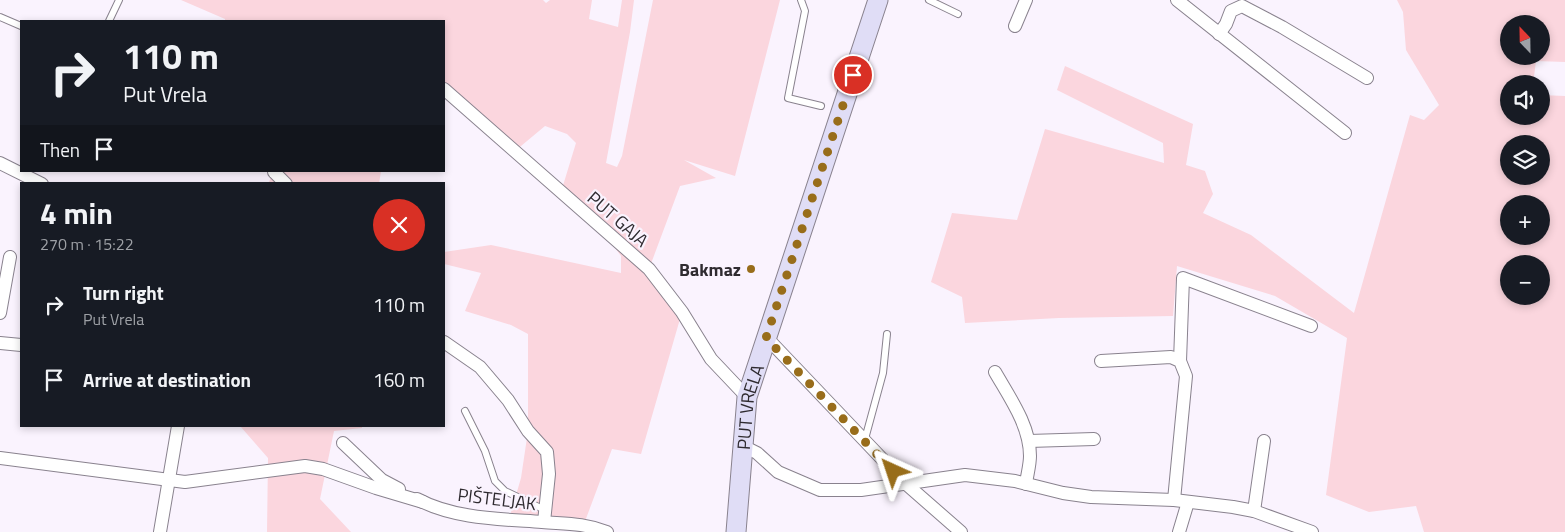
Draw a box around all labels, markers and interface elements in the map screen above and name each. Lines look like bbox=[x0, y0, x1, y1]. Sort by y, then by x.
north arrow bbox=[1500, 15, 1550, 65]
map controls bbox=[1500, 15, 1550, 305]
text: 110 m bbox=[123, 29, 219, 83]
icon: right bbox=[40, 40, 105, 105]
pin bbox=[832, 54, 874, 96]
icon: arrive bbox=[839, 61, 867, 89]
button: sound bbox=[1500, 75, 1550, 125]
text: Put Vrela bbox=[123, 77, 207, 111]
text: Then bbox=[40, 135, 80, 164]
icon: arrive bbox=[90, 135, 118, 163]
button: layers bbox=[1500, 135, 1550, 185]
street label: PUT GAJA bbox=[581, 185, 655, 253]
text: 4 min bbox=[40, 190, 113, 236]
button: + bbox=[1500, 195, 1550, 245]
button: close bbox=[373, 199, 425, 251]
text: 270 m · 15:22 bbox=[40, 232, 134, 256]
button: − bbox=[1500, 255, 1550, 305]
place label: Bakmaz bbox=[679, 256, 741, 283]
marker: Bakmaz bbox=[745, 263, 757, 275]
text: Turn right bbox=[83, 278, 164, 307]
text: 110 m bbox=[373, 290, 425, 319]
icon: right bbox=[40, 291, 68, 319]
text: Put Vrela bbox=[83, 307, 144, 331]
street label: PUT VRELA bbox=[729, 360, 771, 451]
text: Arrive at destination bbox=[83, 365, 251, 394]
text: 160 m bbox=[373, 365, 425, 394]
icon: arrive bbox=[40, 366, 68, 394]
position arrow bbox=[866, 444, 918, 496]
street label: PIŠTELJAK bbox=[456, 481, 538, 517]

